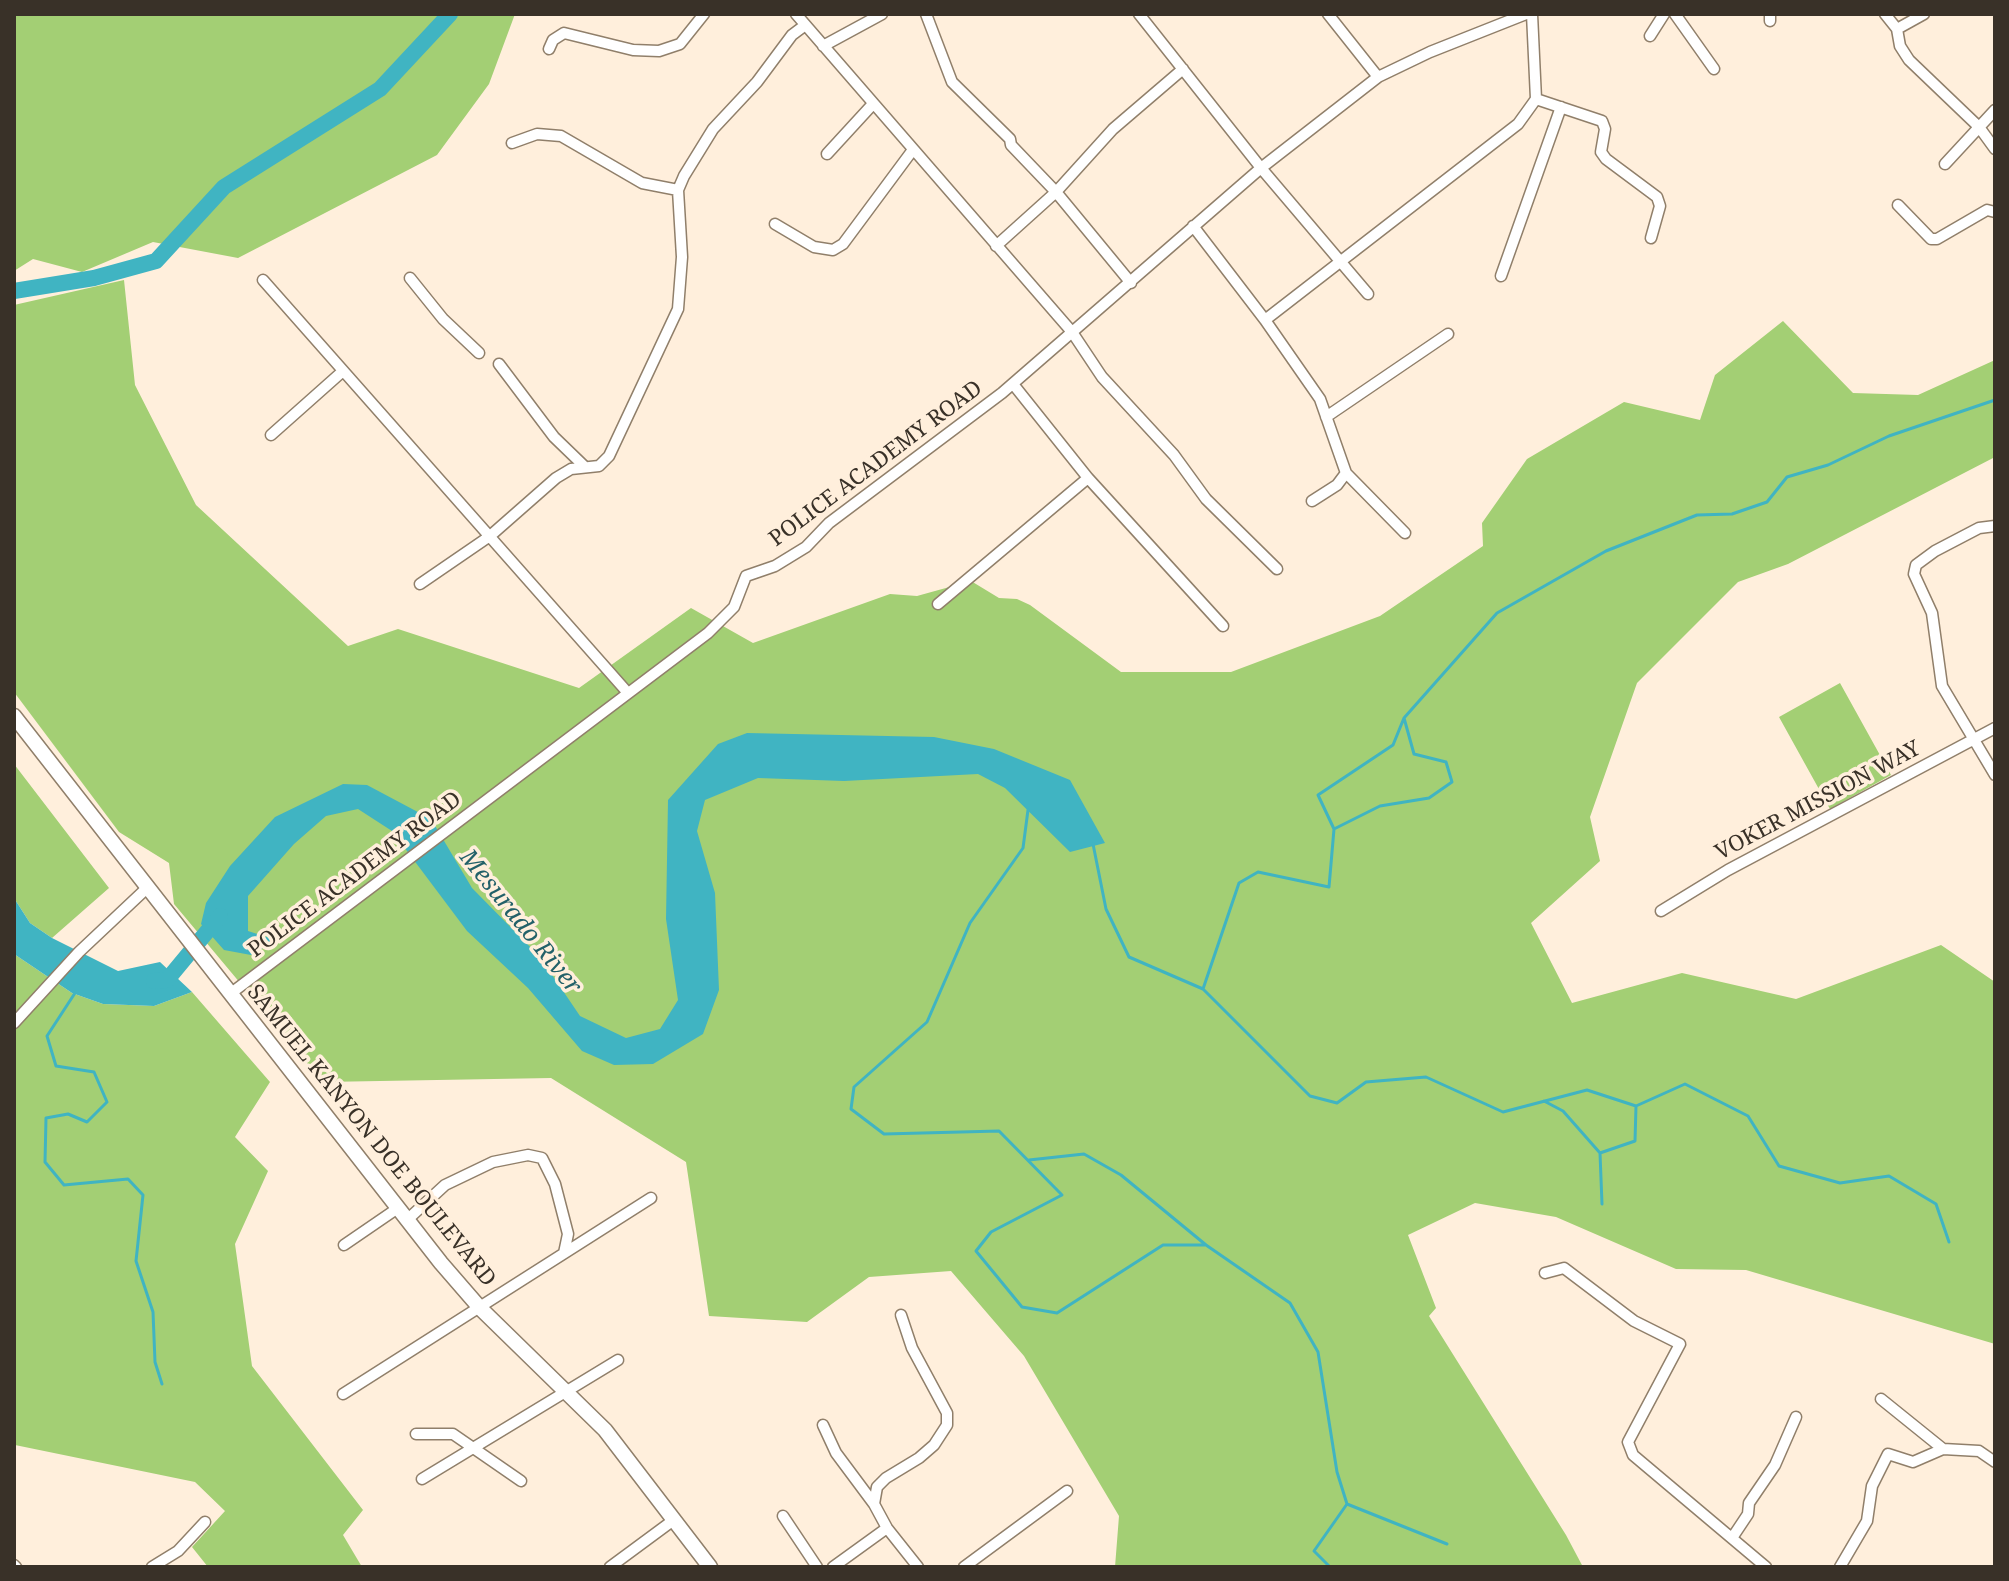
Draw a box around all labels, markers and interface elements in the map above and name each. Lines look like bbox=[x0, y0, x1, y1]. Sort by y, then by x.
street label: POLICE ACADEMY ROAD bbox=[764, 375, 988, 553]
street label: VOKER MISSION WAY bbox=[1711, 736, 1925, 866]
street label: POLICE ACADEMY ROAD bbox=[243, 786, 467, 964]
water label: Mesurado River bbox=[453, 844, 587, 1000]
street label: SAMUEL KANYON DOE BOULEVARD bbox=[241, 980, 501, 1292]

